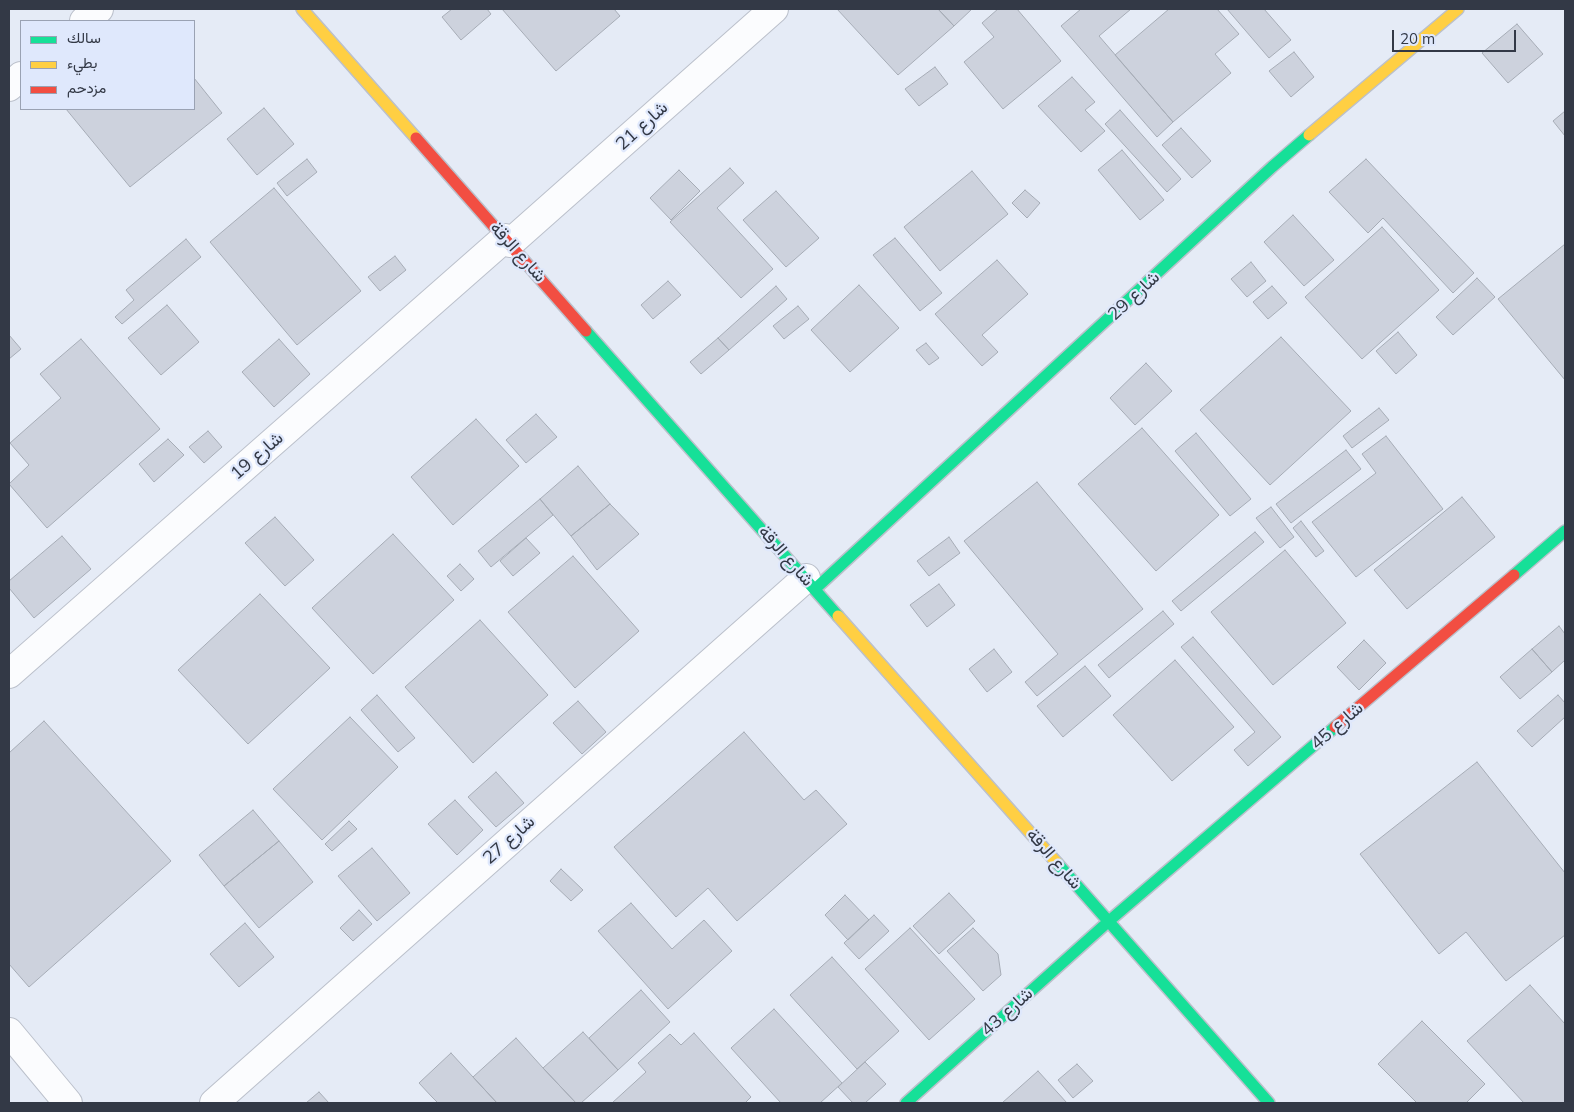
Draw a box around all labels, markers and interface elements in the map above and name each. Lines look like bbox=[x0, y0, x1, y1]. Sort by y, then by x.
legend bbox=[20, 20, 195, 110]
scale bar bbox=[1394, 20, 1518, 52]
text: سالك bbox=[67, 28, 101, 47]
text: 20 m bbox=[1400, 29, 1435, 48]
text: بطيء bbox=[67, 53, 97, 72]
text: مزدحم bbox=[67, 78, 106, 97]
street label: شارع 21 bbox=[612, 97, 672, 155]
street label: شارع الرقة bbox=[485, 217, 551, 287]
street label: شارع 29 bbox=[1104, 267, 1164, 325]
street label: شارع 19 bbox=[226, 427, 288, 485]
street label: شارع الرقة bbox=[754, 521, 818, 591]
street label: شارع 45 bbox=[1306, 697, 1368, 755]
street label: شارع 27 bbox=[479, 811, 539, 869]
street label: شارع الرقة bbox=[1022, 824, 1086, 894]
street label: شارع 43 bbox=[977, 983, 1037, 1041]

